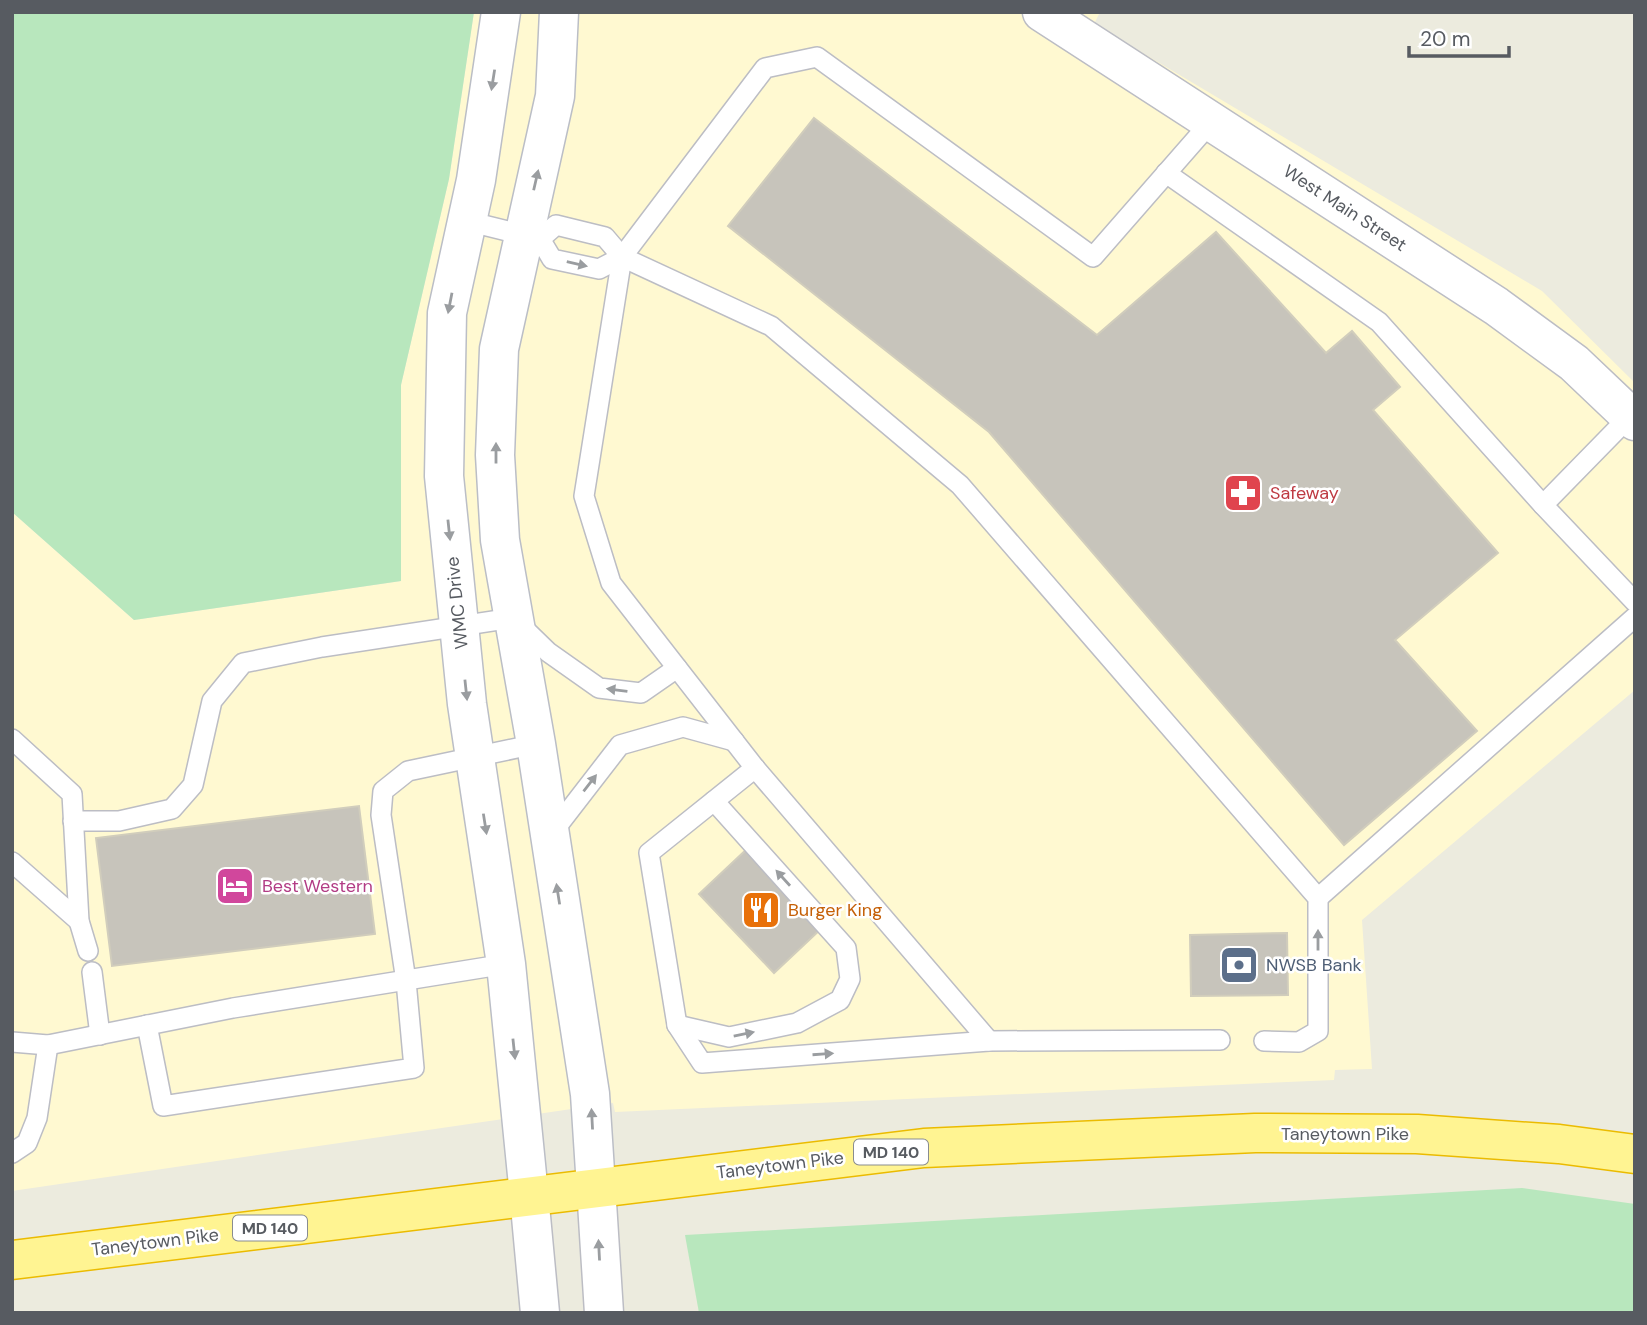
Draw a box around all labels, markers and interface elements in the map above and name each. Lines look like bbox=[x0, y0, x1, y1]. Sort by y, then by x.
scale bar bbox=[1409, 14, 1509, 58]
text: 20 m bbox=[1420, 25, 1471, 53]
one-way arrow bbox=[487, 69, 498, 91]
street label: West Main Street bbox=[1279, 159, 1411, 257]
one-way arrow bbox=[531, 169, 542, 191]
one-way arrow bbox=[566, 259, 588, 270]
one-way arrow bbox=[444, 292, 455, 314]
one-way arrow bbox=[490, 442, 502, 464]
pharmacy icon: Safeway bbox=[1222, 472, 1264, 514]
place label: Safeway bbox=[1270, 481, 1339, 505]
one-way arrow bbox=[444, 519, 455, 541]
street label: WMC Drive bbox=[440, 556, 474, 650]
one-way arrow bbox=[461, 680, 472, 702]
one-way arrow bbox=[606, 684, 628, 695]
one-way arrow bbox=[583, 775, 598, 793]
one-way arrow bbox=[480, 813, 491, 835]
hotel icon: Best Western bbox=[214, 865, 256, 907]
one-way arrow bbox=[775, 869, 791, 886]
place label: Best Western bbox=[262, 874, 373, 898]
one-way arrow bbox=[552, 883, 563, 905]
restaurant icon: Burger King bbox=[740, 889, 782, 931]
place label: Burger King bbox=[788, 898, 882, 922]
one-way arrow bbox=[1312, 929, 1324, 951]
bank icon: NWSB Bank bbox=[1218, 944, 1260, 986]
place label: NWSB Bank bbox=[1266, 953, 1362, 977]
one-way arrow bbox=[733, 1028, 755, 1039]
one-way arrow bbox=[509, 1038, 520, 1060]
one-way arrow bbox=[812, 1048, 834, 1059]
one-way arrow bbox=[586, 1108, 597, 1130]
street label: Taneytown Pike bbox=[1281, 1122, 1409, 1146]
road number: MD 140 bbox=[854, 1140, 928, 1164]
street label: Taneytown Pike bbox=[715, 1145, 845, 1185]
road number: MD 140 bbox=[233, 1216, 307, 1240]
street label: Taneytown Pike bbox=[90, 1222, 220, 1262]
one-way arrow bbox=[593, 1239, 604, 1261]

